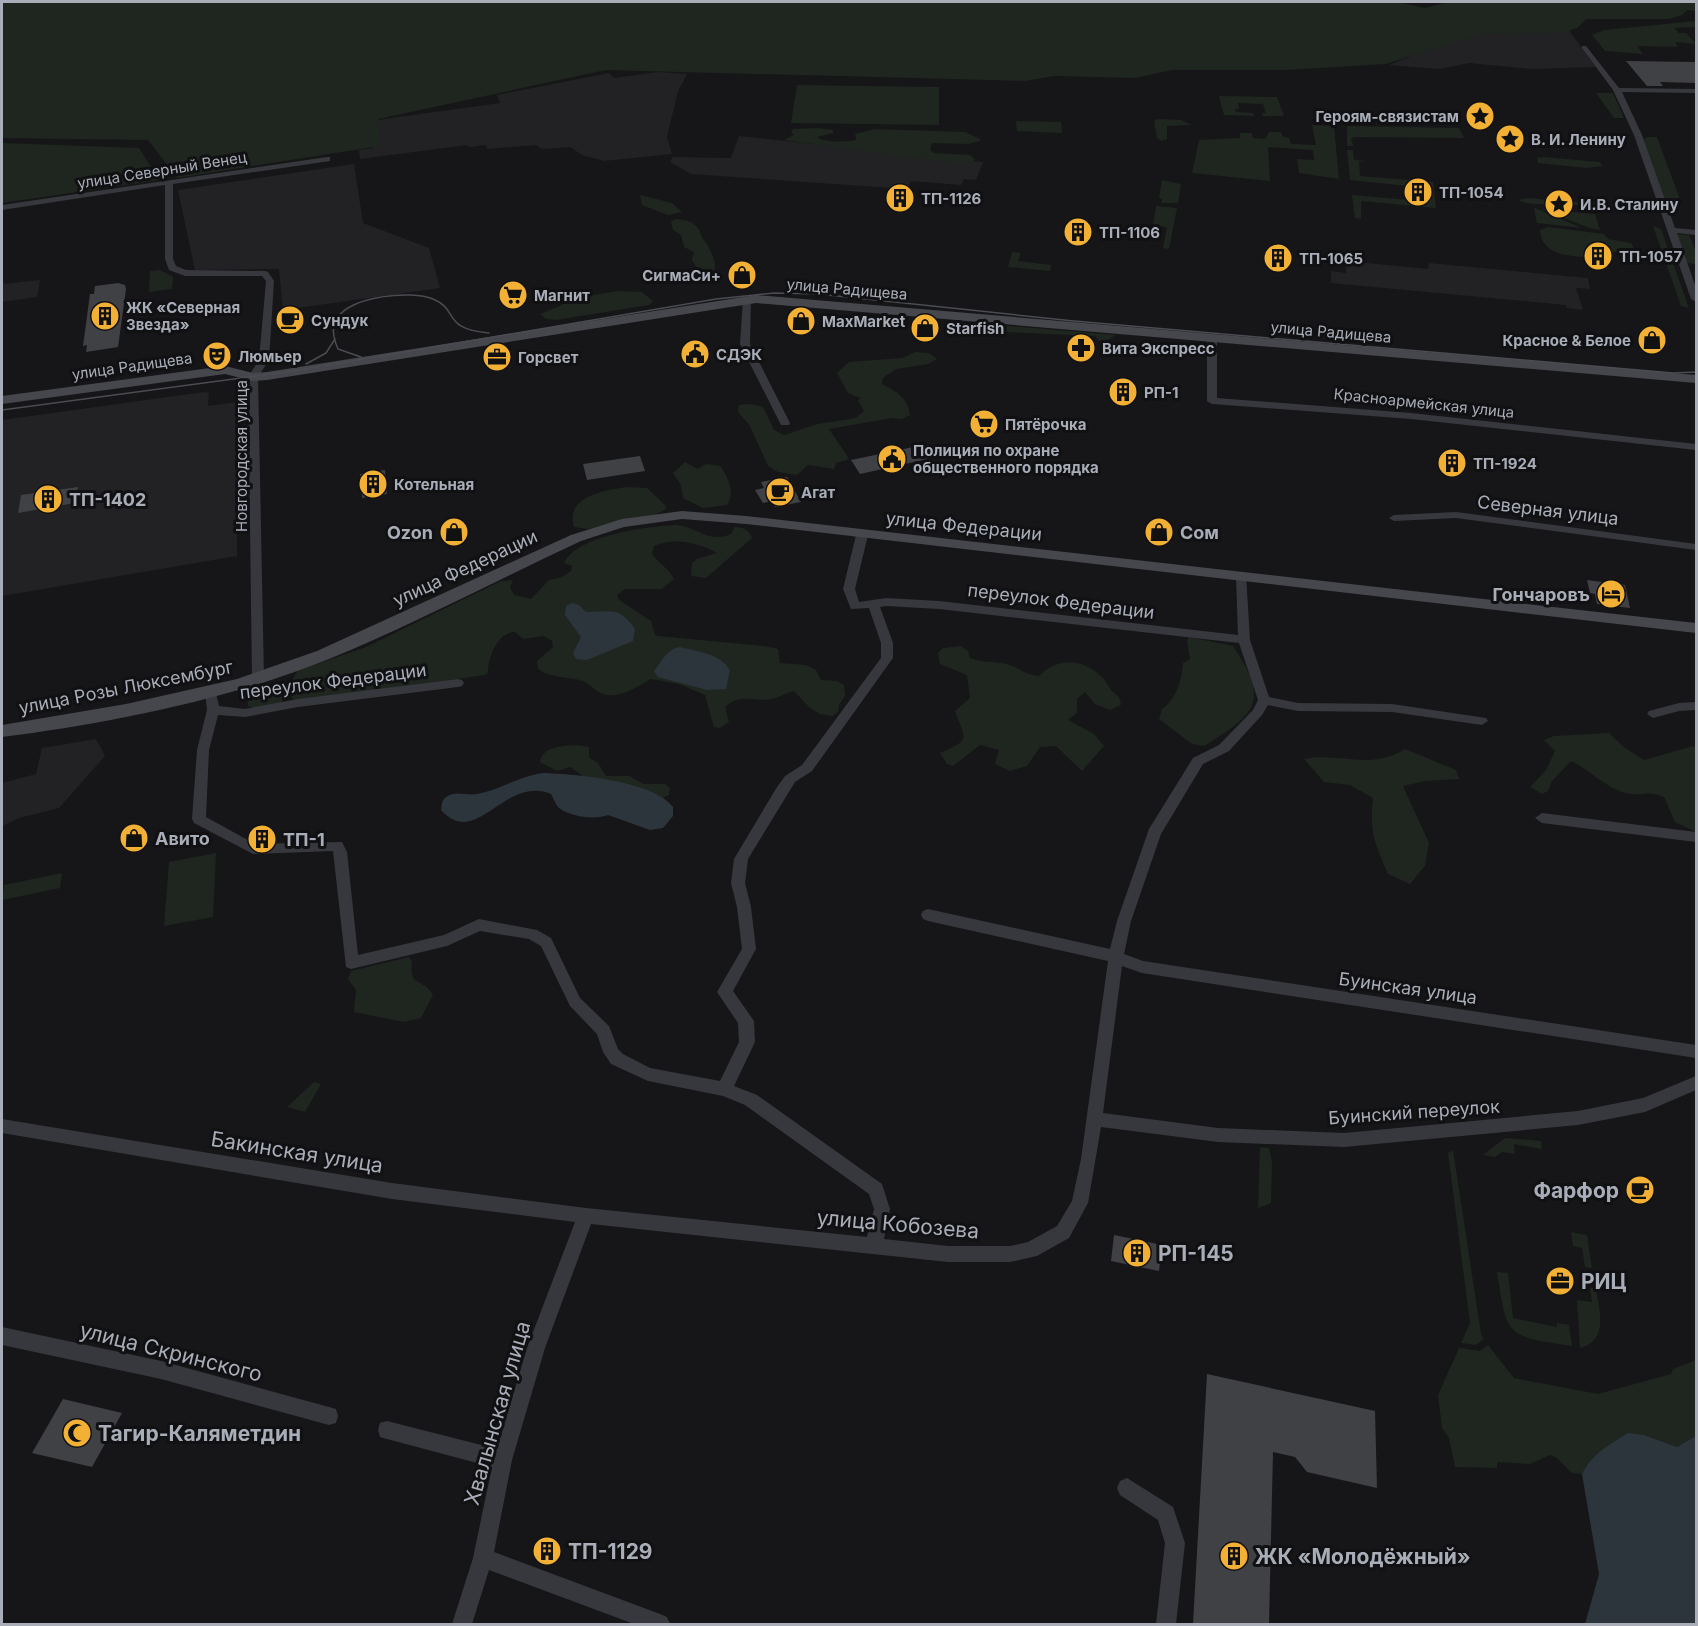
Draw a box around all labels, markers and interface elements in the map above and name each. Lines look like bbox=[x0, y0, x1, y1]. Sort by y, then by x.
place icon: Героям-связистам bbox=[1464, 100, 1496, 132]
place label: Героям-связистам bbox=[1316, 107, 1459, 126]
place icon: В. И. Ленину bbox=[1494, 123, 1526, 155]
place label: В. И. Ленину bbox=[1531, 130, 1626, 149]
street label: улица Северный Венец bbox=[76, 147, 248, 193]
building icon: ТП-1054 bbox=[1402, 176, 1434, 208]
building icon: ТП-1126 bbox=[884, 182, 916, 214]
place label: ТП-1054 bbox=[1439, 183, 1504, 202]
place icon: И.В. Сталину bbox=[1543, 188, 1575, 220]
place label: ТП-1126 bbox=[921, 189, 982, 208]
place label: И.В. Сталину bbox=[1580, 195, 1679, 214]
building icon: ТП-1106 bbox=[1062, 216, 1094, 248]
place label: ТП-1106 bbox=[1099, 223, 1160, 242]
building icon: ТП-1057 bbox=[1582, 240, 1614, 272]
building icon: ТП-1065 bbox=[1262, 242, 1294, 274]
place label: ТП-1057 bbox=[1619, 247, 1682, 266]
place label: ТП-1065 bbox=[1299, 249, 1363, 268]
shop icon: СигмаСи+ bbox=[726, 259, 758, 291]
place label: СигмаСи+ bbox=[642, 266, 721, 285]
street label: улица Радищева bbox=[786, 274, 908, 304]
supermarket icon: Магнит bbox=[497, 279, 529, 311]
place label: Магнит bbox=[534, 286, 590, 305]
place label: ЖК «Северная Звезда» bbox=[126, 298, 240, 334]
building icon: ЖК «Северная Звезда» bbox=[89, 300, 121, 332]
cafe icon: Сундук bbox=[274, 304, 306, 336]
shop icon: MaxMarket bbox=[785, 305, 817, 337]
place label: Сундук bbox=[311, 311, 369, 330]
place label: MaxMarket bbox=[822, 312, 906, 331]
shop icon: Starfish bbox=[909, 312, 941, 344]
street label: улица Радищева bbox=[1270, 317, 1392, 347]
place label: Starfish bbox=[946, 319, 1004, 338]
shop icon: Красное & Белое bbox=[1636, 324, 1668, 356]
place label: Красное & Белое bbox=[1503, 331, 1631, 350]
pharmacy icon: Вита Экспресс bbox=[1065, 332, 1097, 364]
public building icon: СДЭК bbox=[679, 338, 711, 370]
place label: Вита Экспресс bbox=[1102, 339, 1215, 358]
theatre icon: Люмьер bbox=[201, 340, 233, 372]
office icon: Горсвет bbox=[481, 341, 513, 373]
place label: СДЭК bbox=[716, 345, 762, 364]
place label: Люмьер bbox=[238, 347, 302, 366]
street label: улица Радищева bbox=[71, 348, 193, 384]
place label: Горсвет bbox=[518, 348, 579, 367]
building icon: РП-1 bbox=[1107, 376, 1139, 408]
street label: Новгородская улица bbox=[232, 380, 251, 532]
place label: РП-1 bbox=[1144, 383, 1178, 402]
street label: Красноармейская улица bbox=[1333, 384, 1515, 422]
supermarket icon: Пятёрочка bbox=[968, 408, 1000, 440]
place label: Пятёрочка bbox=[1005, 415, 1086, 434]
place label: Полиция по охране общественного порядка bbox=[913, 441, 1099, 477]
public building icon: Полиция по охране общественного порядка bbox=[876, 443, 908, 475]
building icon: ТП-1924 bbox=[1436, 447, 1468, 479]
place label: ТП-1924 bbox=[1473, 454, 1537, 473]
building icon: Котельная bbox=[357, 468, 389, 500]
place label: Котельная bbox=[394, 475, 474, 494]
cafe icon: Агат bbox=[764, 476, 796, 508]
building icon: ТП-1402 bbox=[32, 483, 64, 515]
place label: Агат bbox=[801, 483, 835, 502]
place label: ТП-1402 bbox=[69, 489, 146, 510]
street label: Северная улица bbox=[1476, 491, 1620, 529]
street label: улица Федерации bbox=[885, 507, 1043, 545]
shop icon: Ozon bbox=[438, 516, 470, 548]
shop icon: Сом bbox=[1143, 516, 1175, 548]
place label: Ozon bbox=[387, 522, 433, 543]
place label: Сом bbox=[1180, 522, 1219, 543]
street label: улица Федерации bbox=[390, 525, 540, 611]
hotel icon: Гончаровъ bbox=[1595, 578, 1627, 610]
street label: переулок Федерации bbox=[966, 579, 1156, 623]
place label: Гончаровъ bbox=[1492, 584, 1590, 605]
street label: улица Розы Люксембург bbox=[17, 656, 235, 718]
street label: переулок Федерации bbox=[238, 659, 428, 703]
shop icon: Авито bbox=[118, 822, 150, 854]
building icon: ТП-1 bbox=[246, 823, 278, 855]
place label: Авито bbox=[155, 828, 210, 849]
place label: ТП-1 bbox=[283, 829, 325, 850]
street label: Буинская улица bbox=[1338, 968, 1478, 1008]
street label: Буинский переулок bbox=[1328, 1096, 1501, 1128]
street label: Бакинская улица bbox=[209, 1126, 385, 1178]
cafe icon: Фарфор bbox=[1624, 1174, 1656, 1206]
place label: Фарфор bbox=[1533, 1178, 1619, 1203]
street label: улица Кобозева bbox=[816, 1204, 980, 1244]
building icon: РП-145 bbox=[1121, 1237, 1153, 1269]
place label: РП-145 bbox=[1158, 1241, 1234, 1266]
office icon: РИЦ bbox=[1544, 1265, 1576, 1297]
place label: РИЦ bbox=[1581, 1269, 1627, 1294]
street label: улица Скринского bbox=[77, 1317, 265, 1387]
street label: Хвалынская улица bbox=[459, 1318, 535, 1508]
mosque icon: Тагир-Каляметдин bbox=[61, 1417, 93, 1449]
place label: Тагир-Каляметдин bbox=[98, 1421, 301, 1446]
building icon: ТП-1129 bbox=[531, 1535, 563, 1567]
place label: ТП-1129 bbox=[568, 1539, 653, 1564]
building icon: ЖК «Молодёжный» bbox=[1218, 1540, 1250, 1572]
place label: ЖК «Молодёжный» bbox=[1255, 1544, 1471, 1569]

